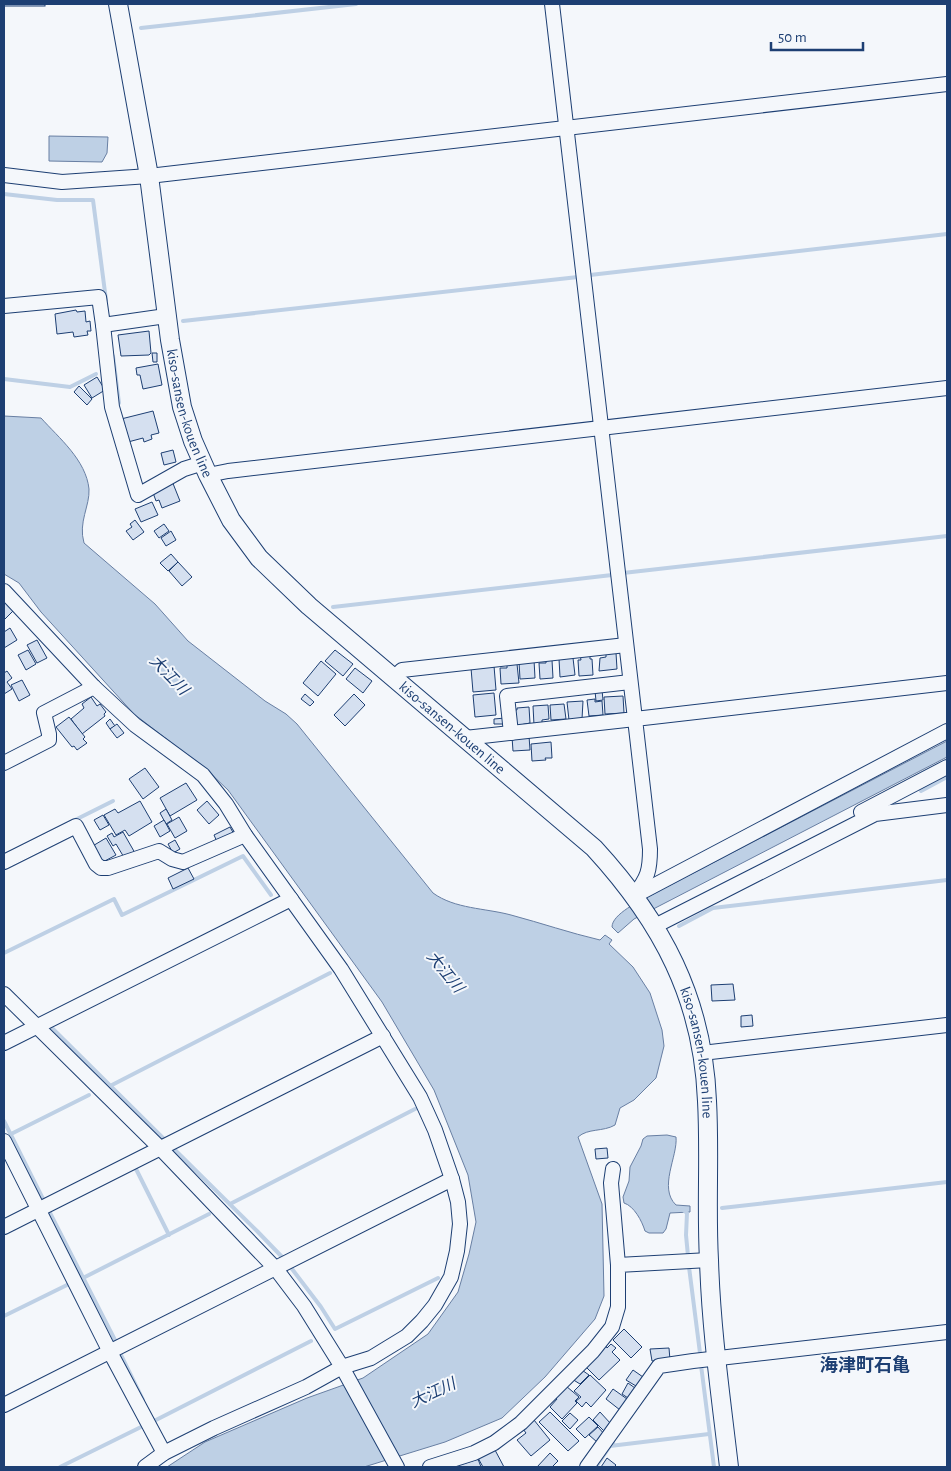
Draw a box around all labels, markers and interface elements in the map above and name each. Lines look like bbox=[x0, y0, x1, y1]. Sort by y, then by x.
scale bar bbox=[771, 20, 864, 52]
text: 50 m bbox=[778, 30, 807, 45]
street label: kiso-sansen-kouen line bbox=[164, 348, 216, 480]
water label: 大江川 bbox=[147, 651, 194, 699]
street label: kiso-sansen-kouen line bbox=[396, 679, 508, 777]
water label: 大江川 bbox=[424, 948, 468, 997]
street label: kiso-sansen-kouen line bbox=[677, 985, 715, 1119]
district label: 海津町石亀 bbox=[820, 1354, 910, 1375]
water label: 大江川 bbox=[407, 1374, 460, 1410]

